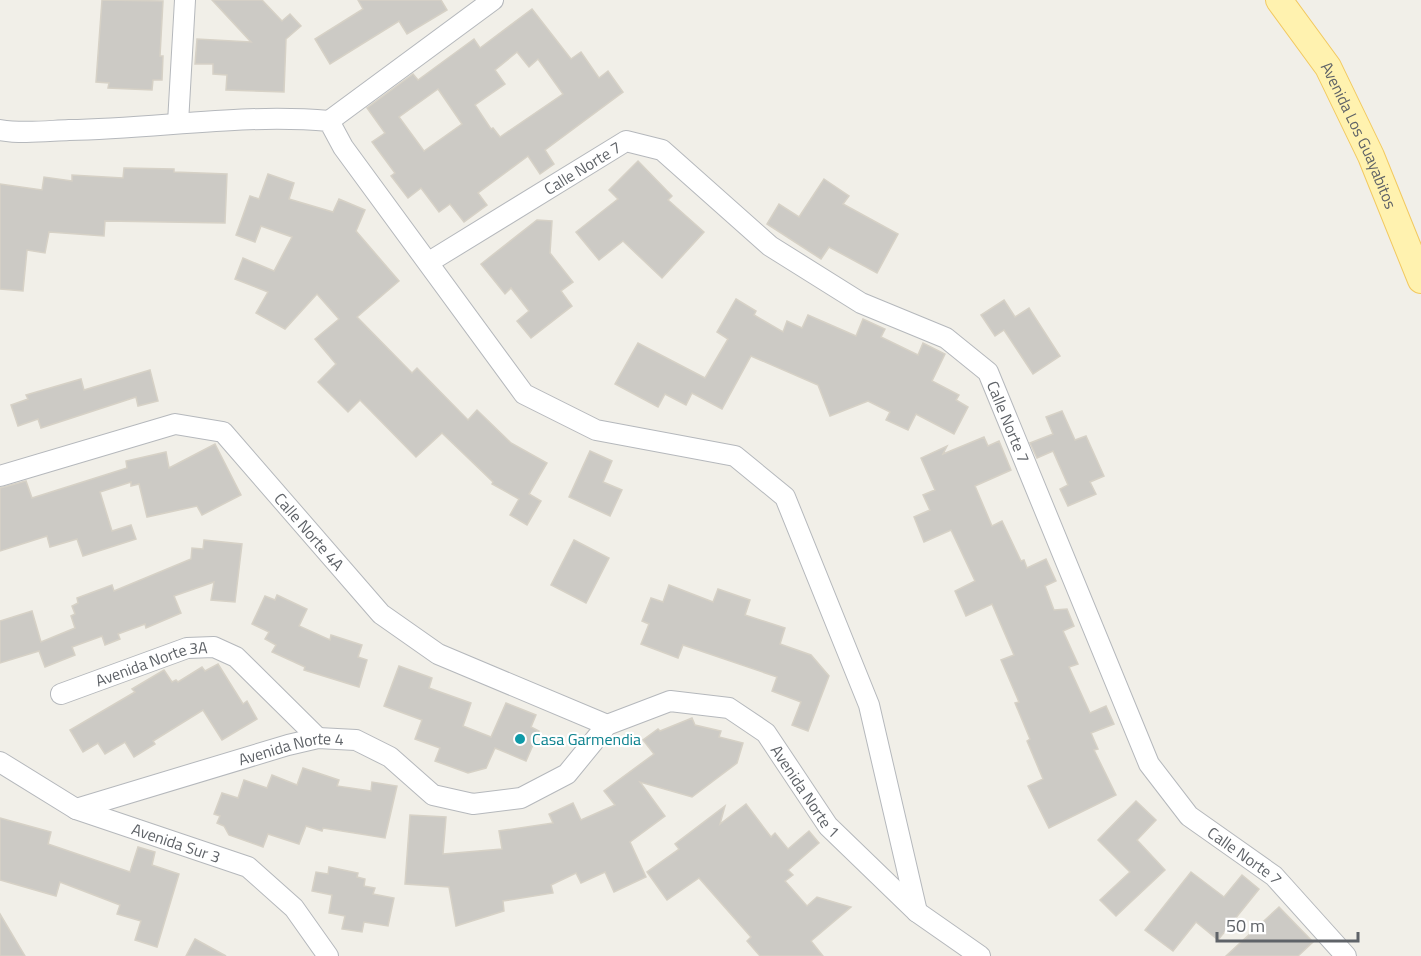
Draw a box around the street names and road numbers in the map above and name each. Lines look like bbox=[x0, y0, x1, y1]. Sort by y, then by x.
street label: Avenida Los Guayabitos bbox=[1316, 56, 1403, 212]
street label: Calle Norte 7 bbox=[539, 135, 626, 201]
street label: Calle Norte 7 bbox=[981, 377, 1036, 467]
street label: Calle Norte 4A bbox=[269, 487, 350, 576]
street label: Avenida Norte 3A bbox=[92, 635, 209, 693]
street label: Avenida Norte 4 bbox=[235, 726, 344, 771]
street label: Avenida Norte 1 bbox=[765, 740, 845, 843]
street label: Avenida Sur 3 bbox=[129, 817, 224, 869]
street label: Calle Norte 7 bbox=[1203, 821, 1288, 890]

